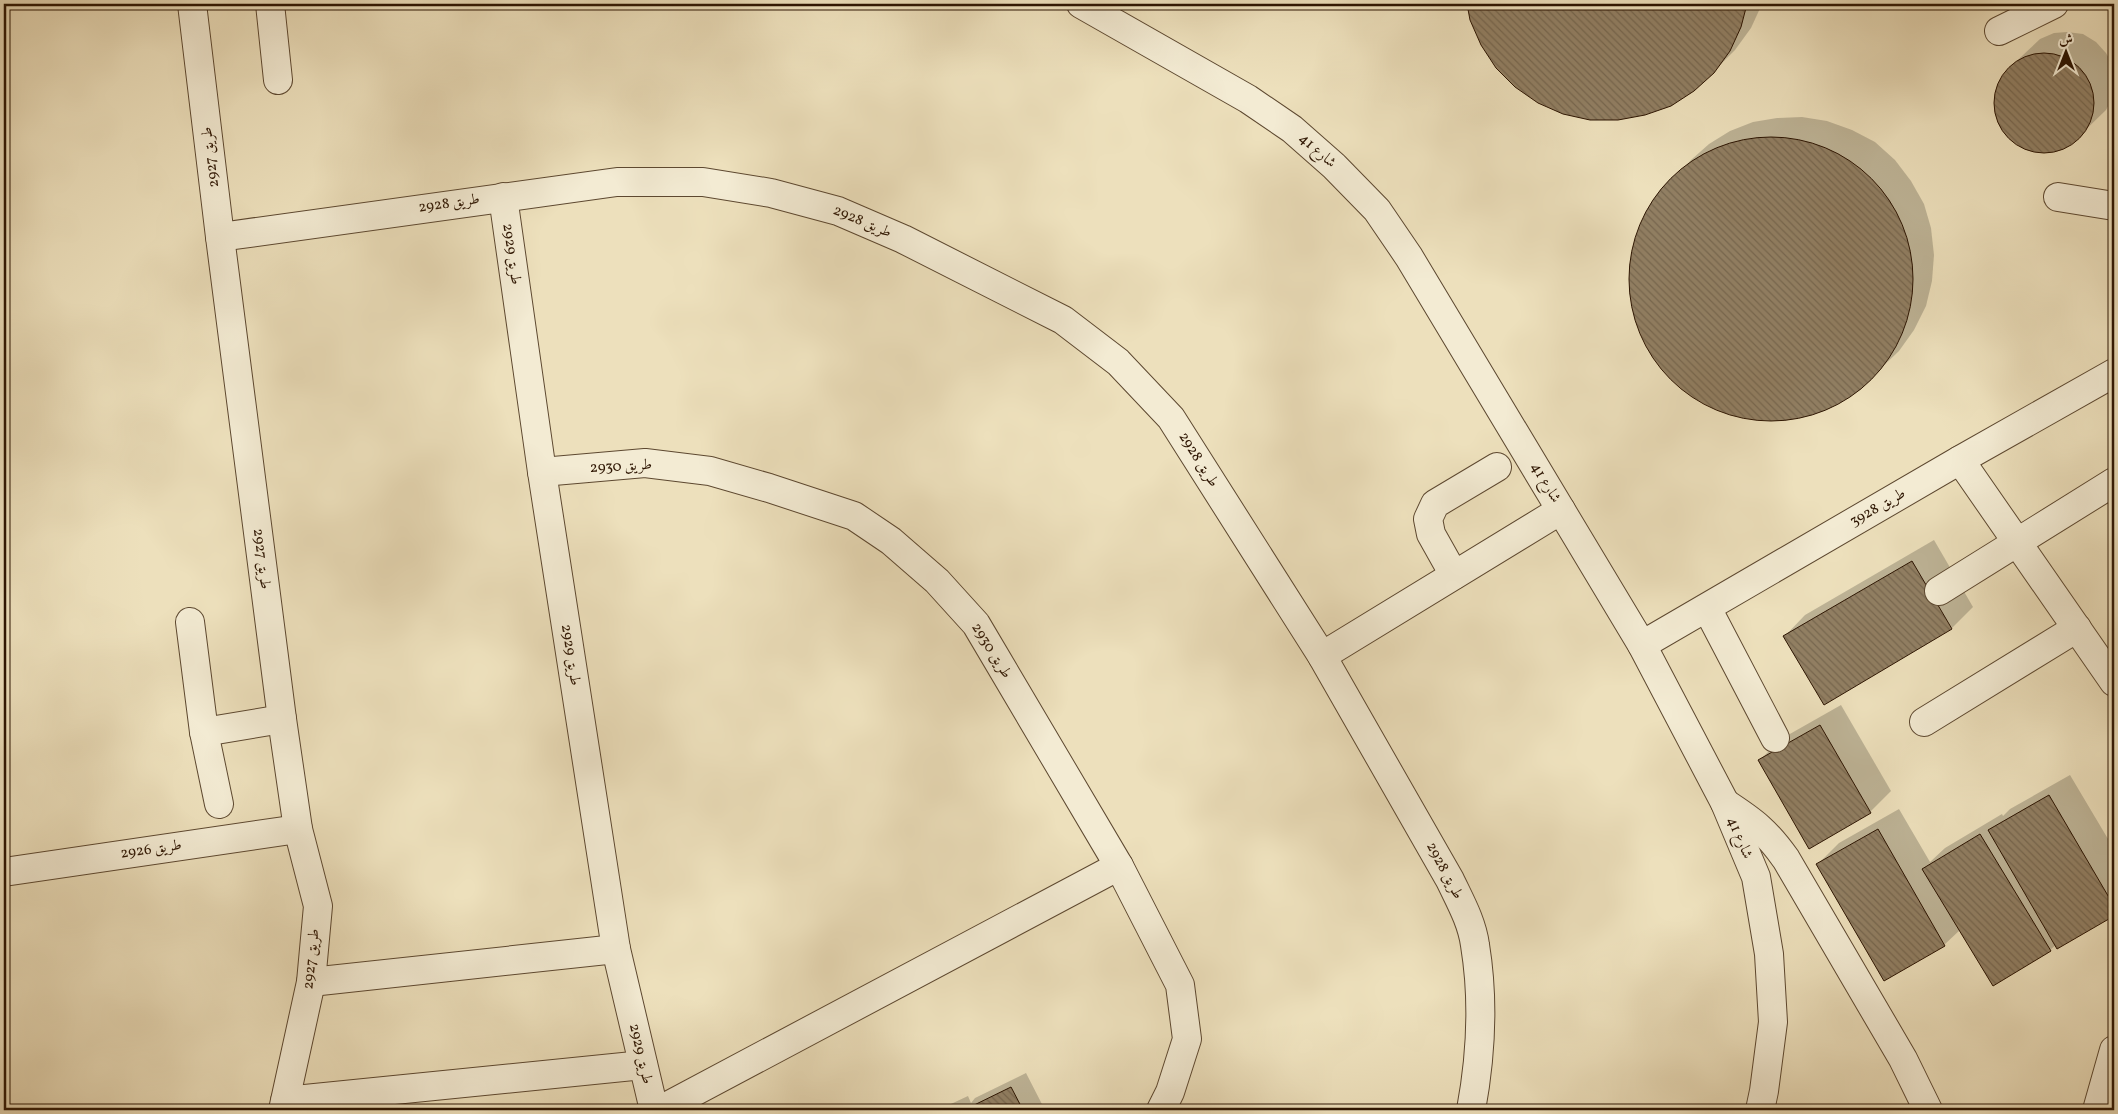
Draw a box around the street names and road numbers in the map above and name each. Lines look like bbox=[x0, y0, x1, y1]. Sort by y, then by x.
street label: طريق 2927 bbox=[197, 125, 225, 189]
street label: شارع 41 bbox=[1293, 129, 1340, 174]
street label: طريق 2928 bbox=[417, 189, 481, 219]
street label: طريق 2928 bbox=[829, 200, 895, 244]
street label: طريق 2929 bbox=[496, 222, 526, 286]
street label: طريق 2928 bbox=[1173, 428, 1223, 492]
street label: طريق 2930 bbox=[589, 455, 653, 479]
street label: شارع 41 bbox=[1524, 459, 1565, 508]
street label: طريق 3928 bbox=[1846, 484, 1910, 532]
street label: طريق 2927 bbox=[247, 527, 275, 591]
street label: طريق 2930 bbox=[966, 619, 1016, 683]
street label: طريق 2929 bbox=[555, 623, 585, 687]
street label: شارع 41 bbox=[1720, 814, 1757, 863]
street label: طريق 2926 bbox=[119, 835, 183, 865]
street label: طريق 2928 bbox=[1420, 839, 1468, 903]
street label: طريق 2927 bbox=[298, 928, 326, 990]
street label: طريق 2929 bbox=[623, 1022, 657, 1086]

